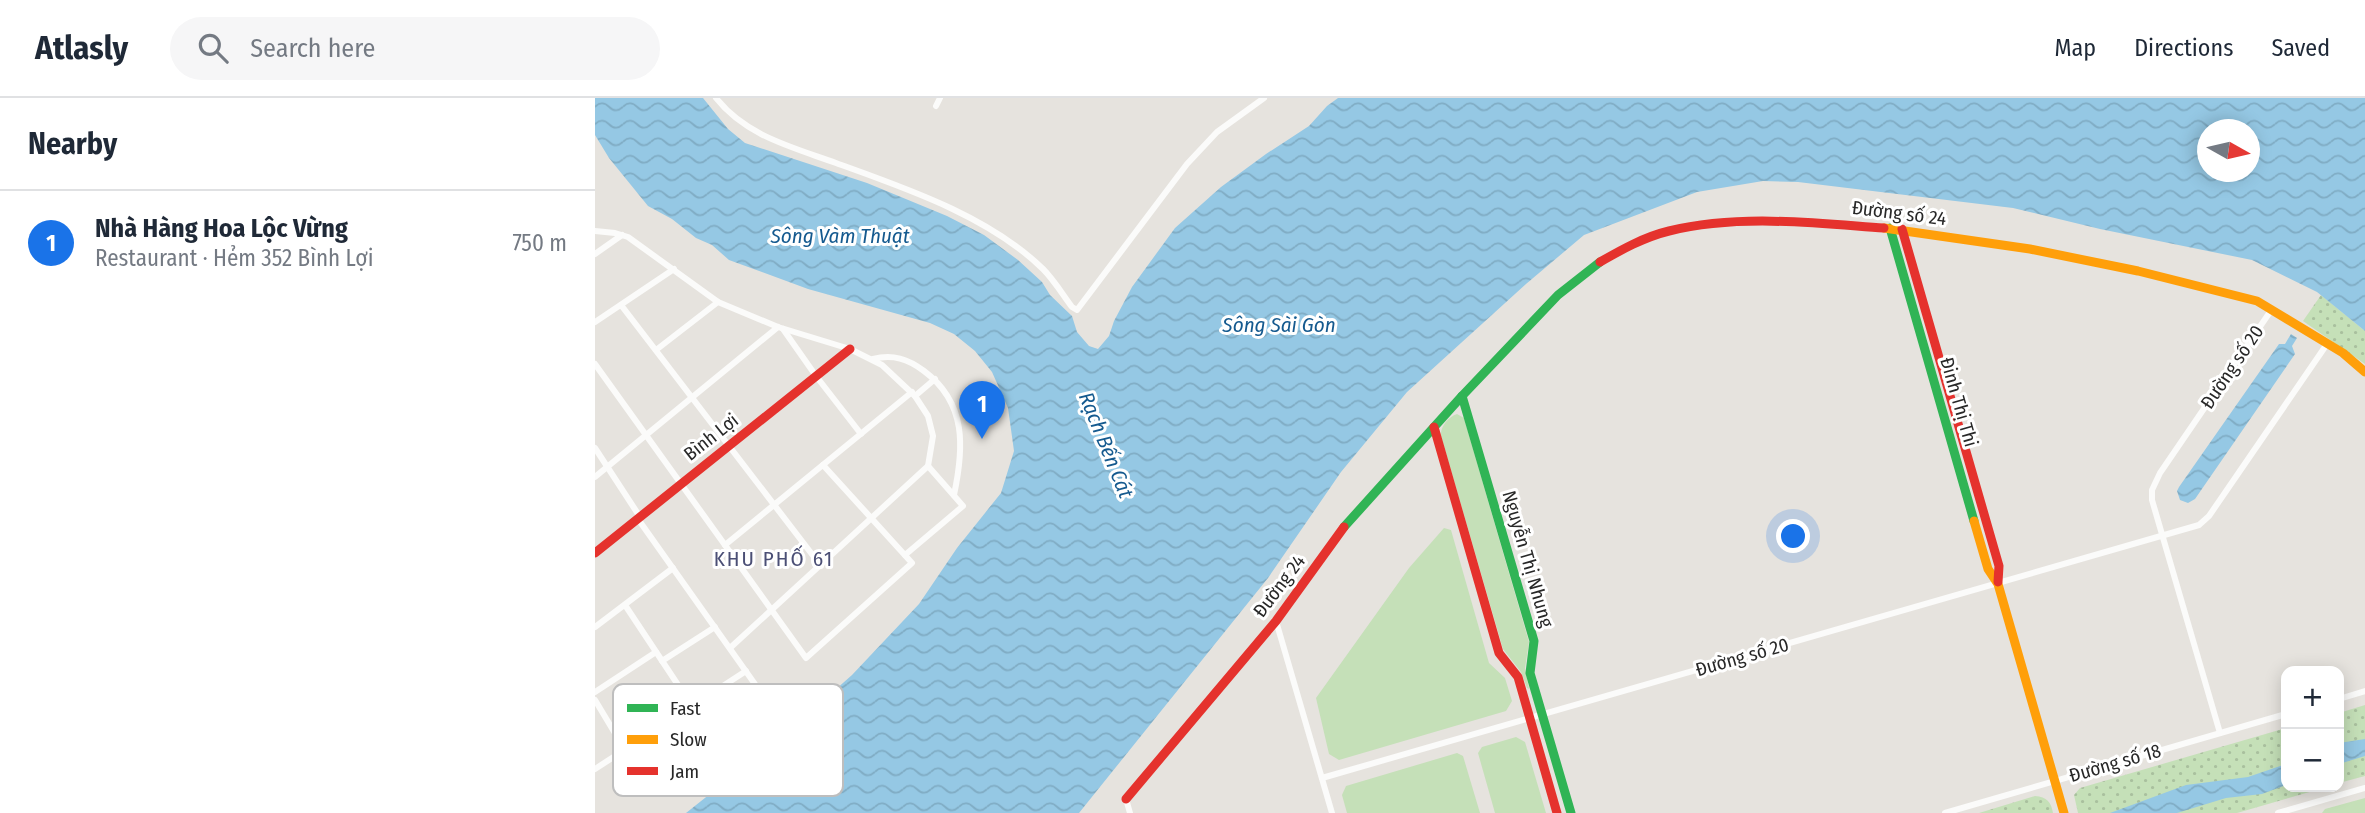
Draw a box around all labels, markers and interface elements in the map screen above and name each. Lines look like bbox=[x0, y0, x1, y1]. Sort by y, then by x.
search box bbox=[170, 17, 660, 80]
text: Atlasly bbox=[35, 28, 128, 68]
icon: search bbox=[194, 29, 232, 67]
text: Search here bbox=[250, 33, 375, 64]
text: Map bbox=[2055, 34, 2096, 62]
text: Directions bbox=[2134, 34, 2233, 62]
text: Saved bbox=[2271, 34, 2330, 62]
north arrow bbox=[2197, 119, 2260, 182]
text: Nearby bbox=[28, 126, 117, 162]
street label: Đường số 24 bbox=[1851, 196, 1947, 230]
text: Nhà Hàng Hoa Lộc Vừng bbox=[95, 213, 348, 244]
water label: Sông Vàm Thuật bbox=[769, 223, 910, 249]
text: 1 bbox=[46, 229, 56, 257]
text: 750 m bbox=[512, 229, 567, 257]
text: Restaurant · Hẻm 352 Bình Lợi bbox=[95, 244, 374, 272]
water label: Sông Sài Gòn bbox=[1221, 312, 1336, 338]
street label: Đường số 20 bbox=[2196, 321, 2268, 413]
street label: Đinh Thị Thi bbox=[1935, 355, 1983, 449]
pin: 1 bbox=[959, 381, 1005, 439]
water label: Rạch Bến Cát bbox=[1073, 388, 1139, 502]
street label: Bình Lợi bbox=[679, 409, 743, 465]
street label: Nguyễn Thị Nhung bbox=[1498, 488, 1558, 630]
your location bbox=[1776, 519, 1810, 553]
district label: KHU PHỐ 61 bbox=[714, 545, 834, 572]
street label: Đường 24 bbox=[1248, 550, 1310, 622]
street label: Đường số 20 bbox=[1693, 633, 1791, 681]
map controls bbox=[2281, 666, 2344, 792]
button: + bbox=[2281, 666, 2344, 729]
legend bbox=[613, 684, 843, 796]
text: Fast bbox=[670, 697, 701, 720]
text: Slow bbox=[670, 728, 707, 751]
button: − bbox=[2281, 729, 2344, 792]
street label: Đường số 18 bbox=[2066, 739, 2164, 787]
text: Jam bbox=[670, 760, 699, 783]

